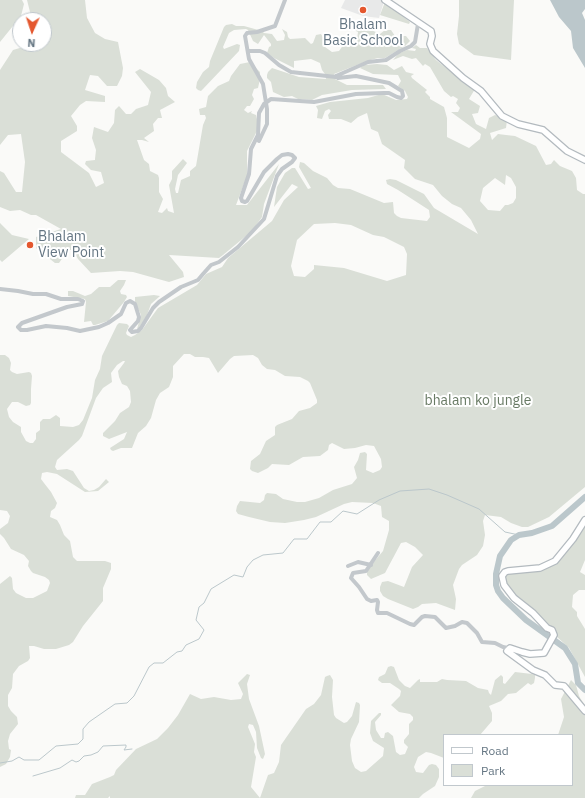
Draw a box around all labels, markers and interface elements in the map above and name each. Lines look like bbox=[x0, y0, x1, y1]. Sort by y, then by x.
marker: Bhalam Basic School bbox=[358, 5, 368, 15]
north arrow bbox=[12, 12, 52, 52]
place label: Bhalam Basic School bbox=[323, 17, 403, 50]
text: N bbox=[27, 36, 36, 50]
place label: Bhalam View Point bbox=[38, 229, 104, 262]
marker: Bhalam View Point bbox=[25, 240, 35, 250]
park label: bhalam ko jungle bbox=[425, 393, 531, 409]
legend bbox=[443, 734, 573, 786]
text: Road bbox=[481, 743, 509, 758]
text: Park bbox=[481, 763, 505, 778]

